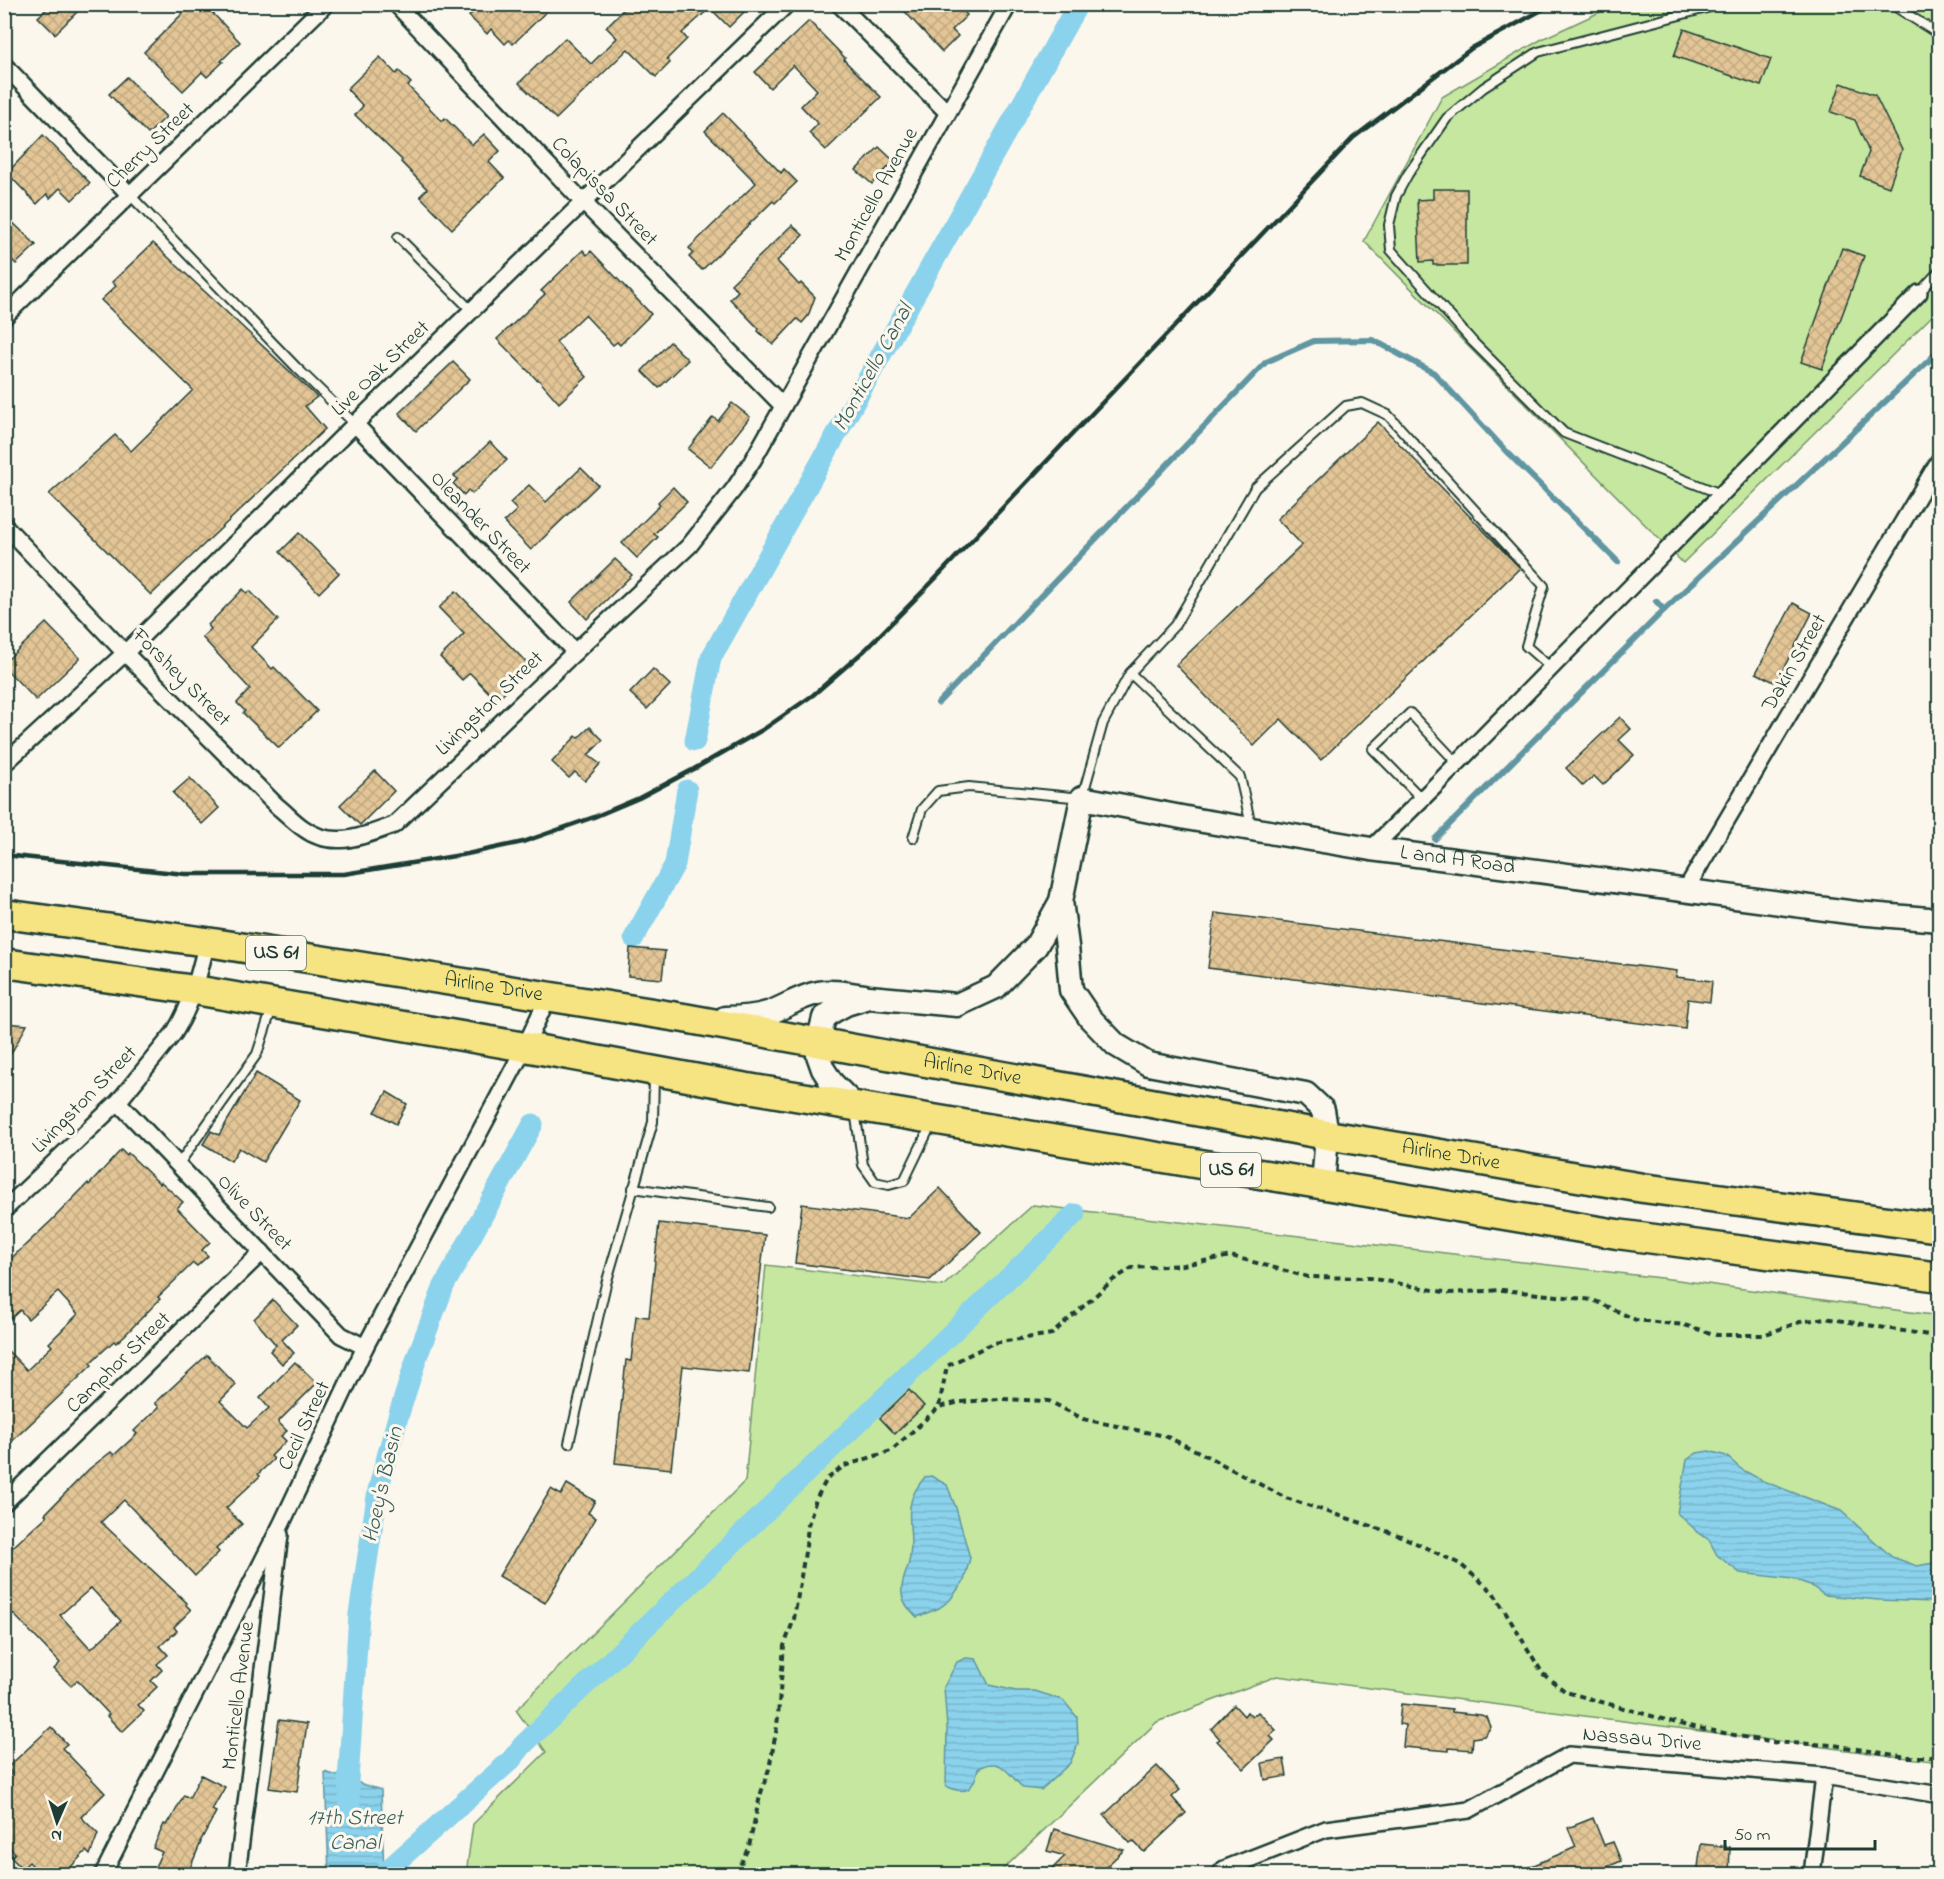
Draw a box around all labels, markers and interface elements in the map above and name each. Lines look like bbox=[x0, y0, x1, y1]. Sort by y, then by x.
street label: Cherry Street bbox=[100, 96, 204, 198]
street label: Monticello Avenue bbox=[828, 122, 927, 268]
street label: Colapissa Street bbox=[544, 130, 664, 254]
water label: Monticello Canal bbox=[826, 296, 923, 438]
street label: Live Oak Street bbox=[325, 314, 437, 424]
street label: Oleander Street bbox=[423, 464, 537, 582]
street label: Dakin Street bbox=[1754, 609, 1835, 718]
street label: Forshey Street bbox=[123, 621, 237, 736]
street label: Livingston Street bbox=[429, 644, 552, 765]
street label: L and A Road bbox=[1398, 838, 1517, 883]
road number: US 61 bbox=[246, 936, 306, 970]
street label: Airline Drive bbox=[442, 965, 546, 1010]
street label: Livingston Street bbox=[25, 1039, 146, 1162]
street label: Airline Drive bbox=[921, 1047, 1025, 1094]
street label: Airline Drive bbox=[1399, 1133, 1503, 1179]
road number: US 61 bbox=[1201, 1153, 1261, 1187]
street label: Olive Street bbox=[209, 1168, 299, 1258]
street label: Camphor Street bbox=[60, 1305, 178, 1421]
street label: Cecil Street bbox=[271, 1376, 339, 1476]
water label: Hoey's Basin bbox=[355, 1423, 413, 1546]
street label: Monticello Avenue bbox=[215, 1619, 263, 1772]
street label: Nassau Drive bbox=[1581, 1720, 1703, 1760]
north arrow bbox=[27, 1792, 87, 1852]
water label: 17th Street Canal bbox=[308, 1803, 405, 1860]
scale bar bbox=[1725, 1813, 1875, 1851]
text: N bbox=[50, 1823, 62, 1847]
text: 50 m bbox=[1734, 1823, 1771, 1849]

